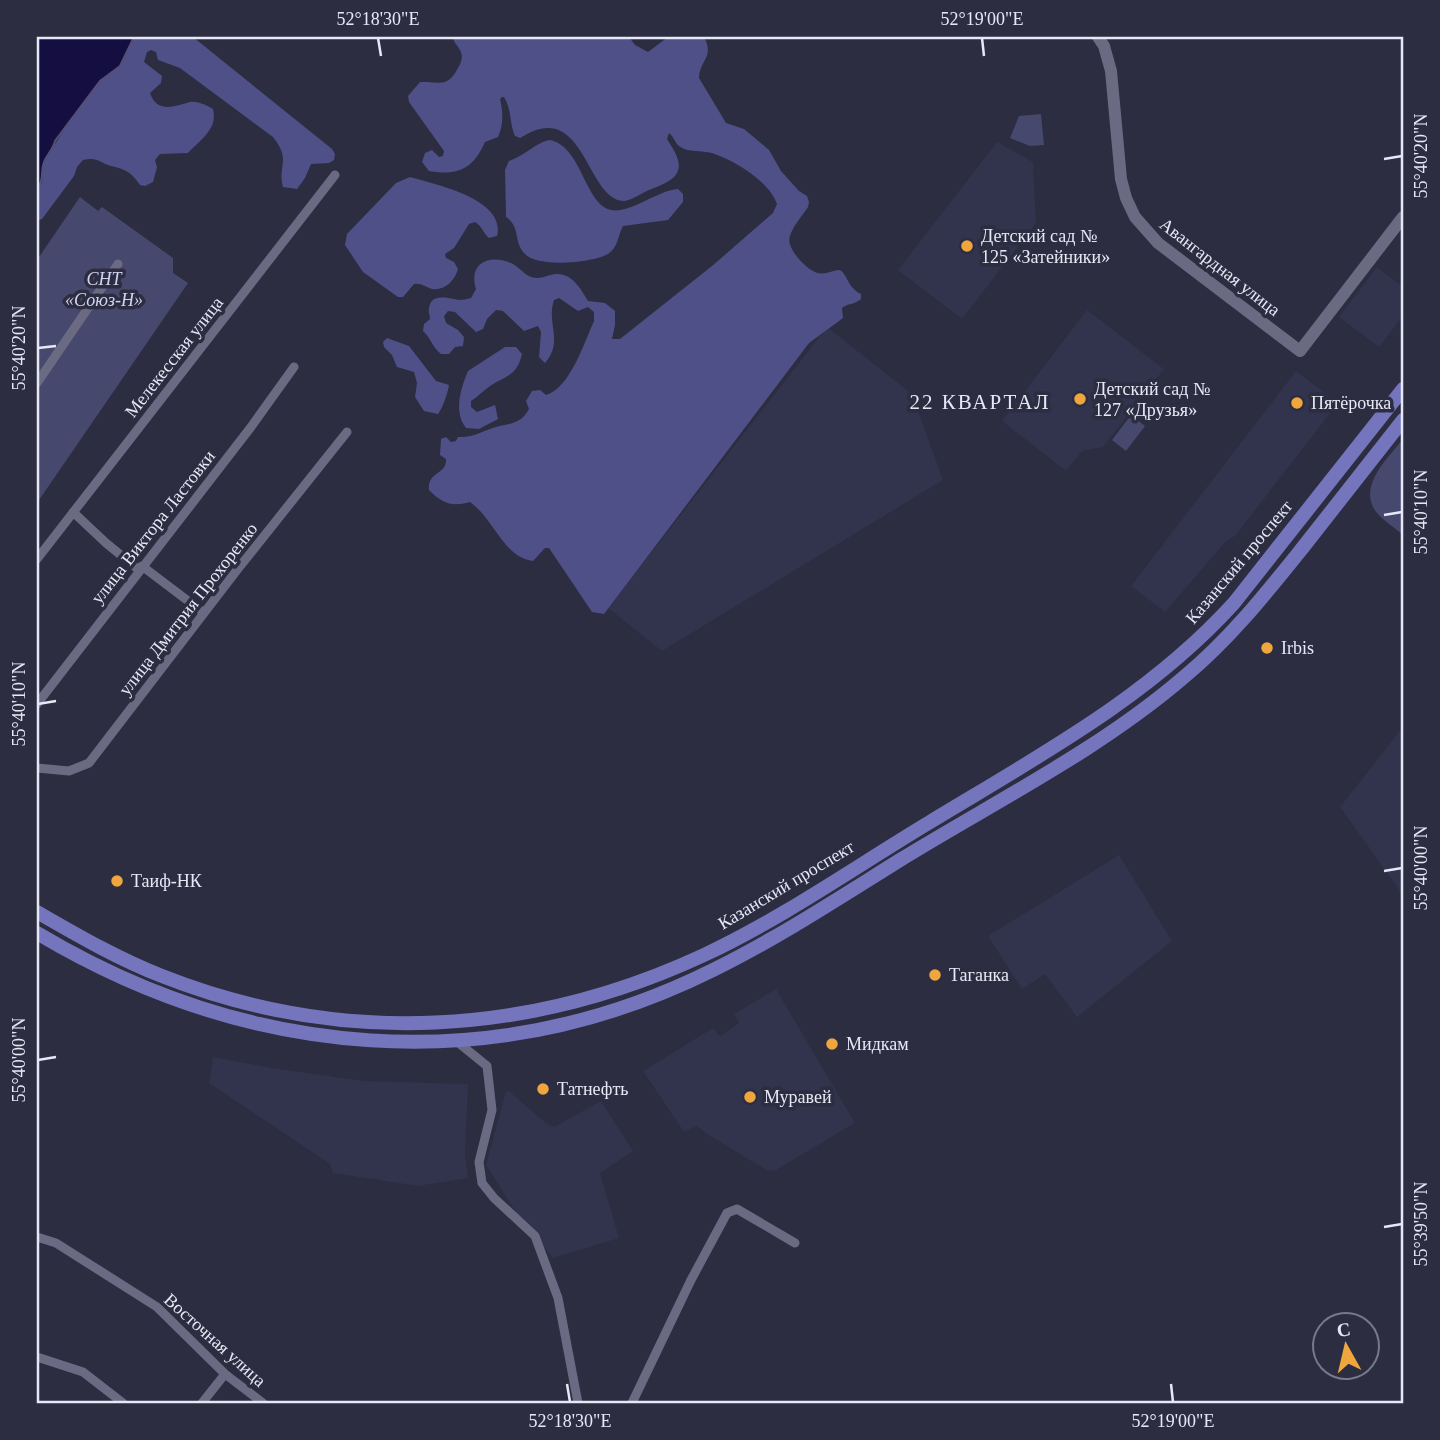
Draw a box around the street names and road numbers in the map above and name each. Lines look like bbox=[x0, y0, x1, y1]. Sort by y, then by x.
street label: Авангардная улица bbox=[1156, 214, 1284, 320]
street label: Мелекесская улица bbox=[121, 293, 227, 421]
street label: улица Виктора Ластовки bbox=[87, 446, 219, 608]
street label: Казанский проспект bbox=[1182, 496, 1297, 628]
street label: улица Дмитрия Прохоренко bbox=[115, 519, 261, 699]
street label: Казанский проспект bbox=[714, 836, 858, 934]
street label: Восточная улица bbox=[160, 1289, 270, 1391]

